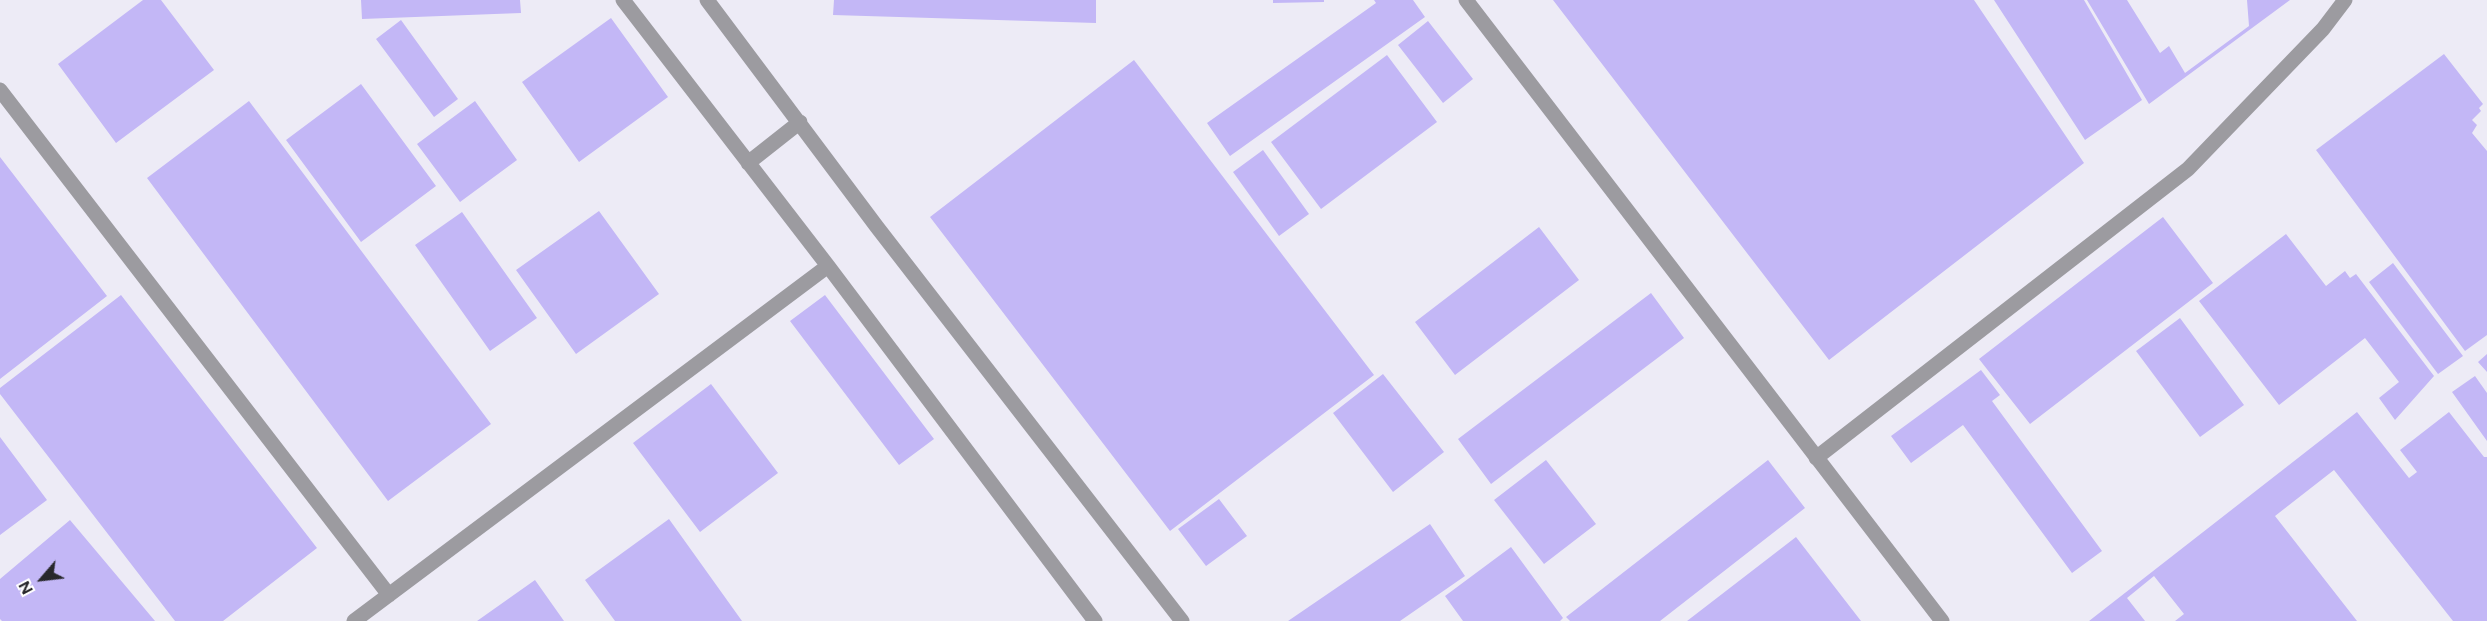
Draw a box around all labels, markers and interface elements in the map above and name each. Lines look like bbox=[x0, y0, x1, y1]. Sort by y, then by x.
north arrow bbox=[12, 549, 72, 609]
text: N bbox=[14, 578, 37, 598]

